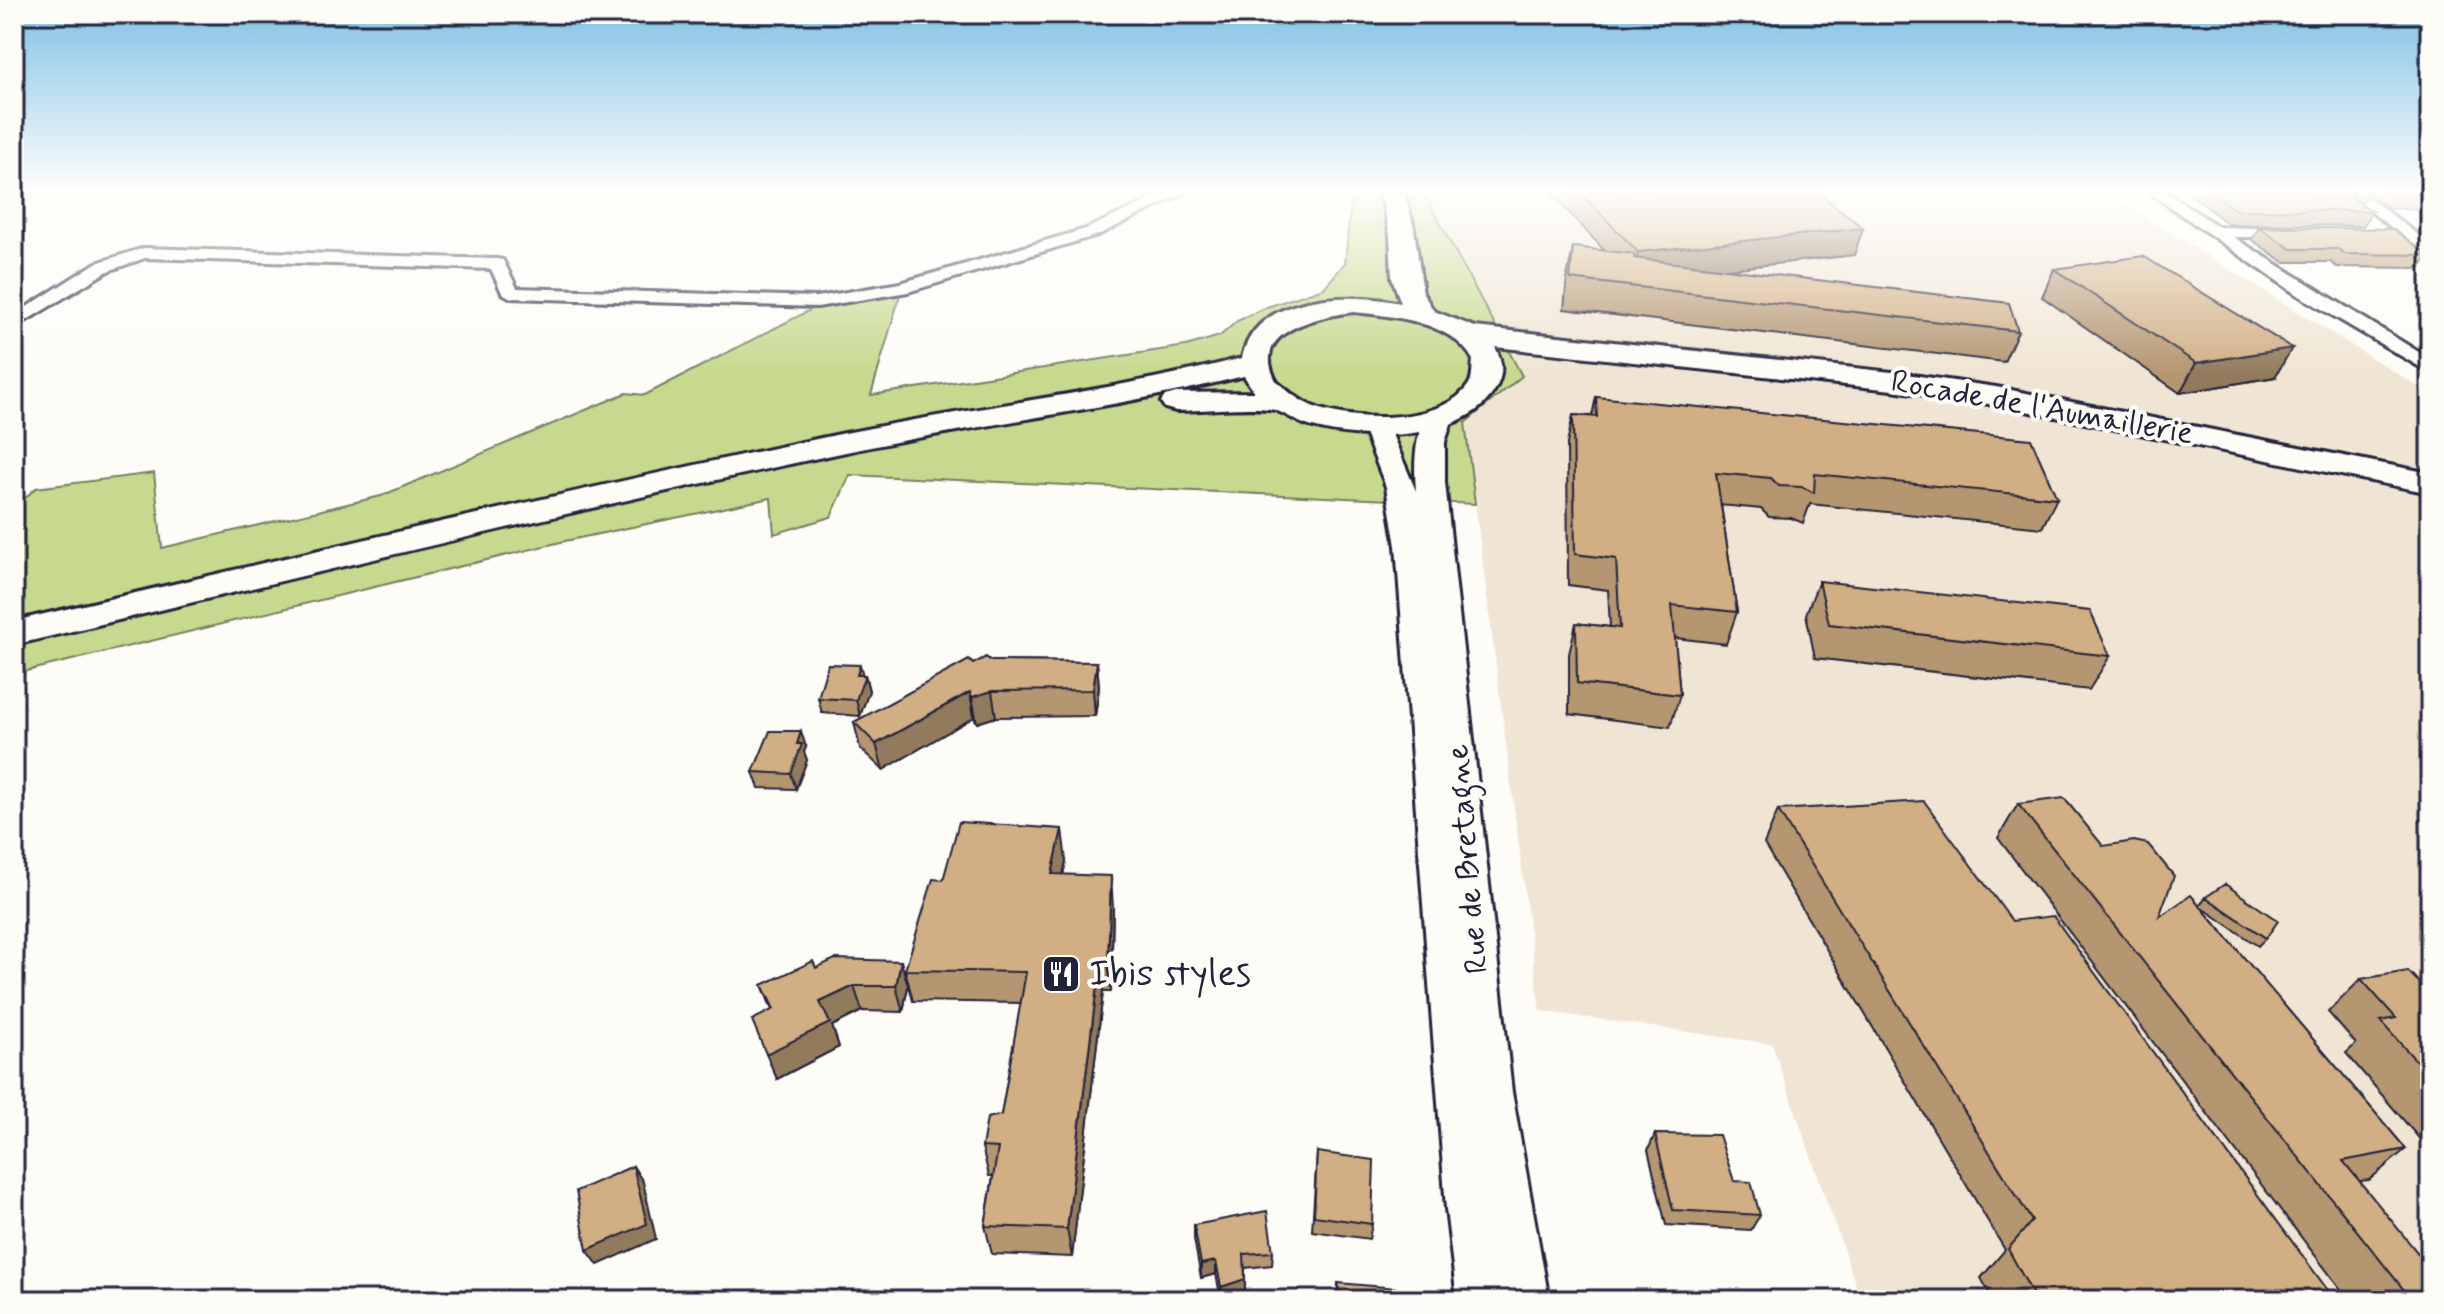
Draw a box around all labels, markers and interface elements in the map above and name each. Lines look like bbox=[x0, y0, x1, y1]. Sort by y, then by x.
street label: Rocade de l'Aumaillerie bbox=[1888, 361, 2196, 455]
street label: Rue de Bretagne bbox=[1437, 742, 1502, 976]
place label: Ibis styles bbox=[1089, 950, 1251, 999]
restaurant icon: Ibis styles bbox=[1040, 953, 1082, 995]

